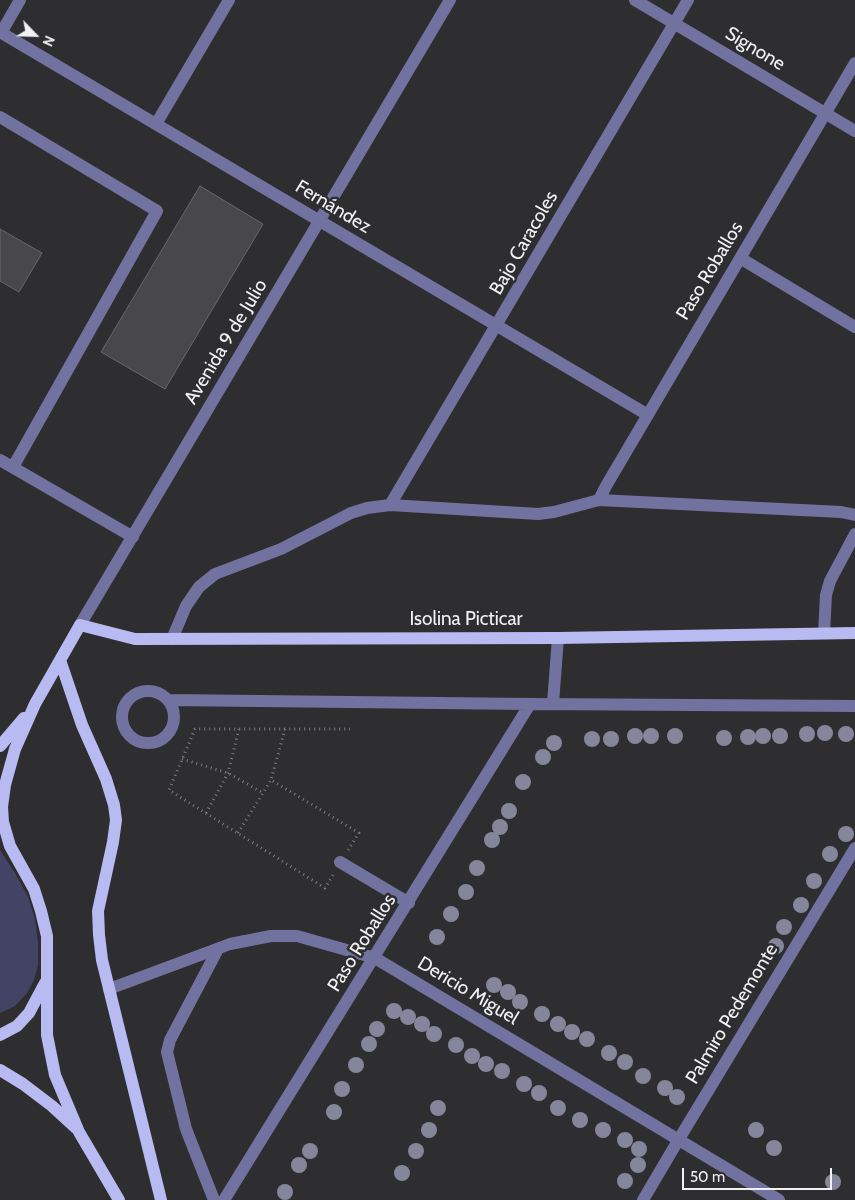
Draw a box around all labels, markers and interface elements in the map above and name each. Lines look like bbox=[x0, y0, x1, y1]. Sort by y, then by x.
north arrow bbox=[10, 10, 60, 60]
street label: Signone bbox=[721, 22, 789, 76]
text: N bbox=[38, 33, 59, 49]
street label: Fernández bbox=[291, 175, 375, 239]
street label: Bajo Caracoles bbox=[485, 187, 563, 299]
street label: Paso Roballos bbox=[672, 218, 748, 324]
street label: Avenida 9 de Julio bbox=[180, 275, 272, 409]
street label: Isolina Picticar bbox=[409, 608, 523, 630]
street label: Paso Roballos bbox=[323, 890, 401, 996]
street label: Palmiro Pedemonte bbox=[681, 940, 783, 1088]
street label: Dericio Miguel bbox=[413, 952, 523, 1030]
scale bar bbox=[685, 1158, 835, 1190]
text: 50 m bbox=[690, 1168, 725, 1186]

